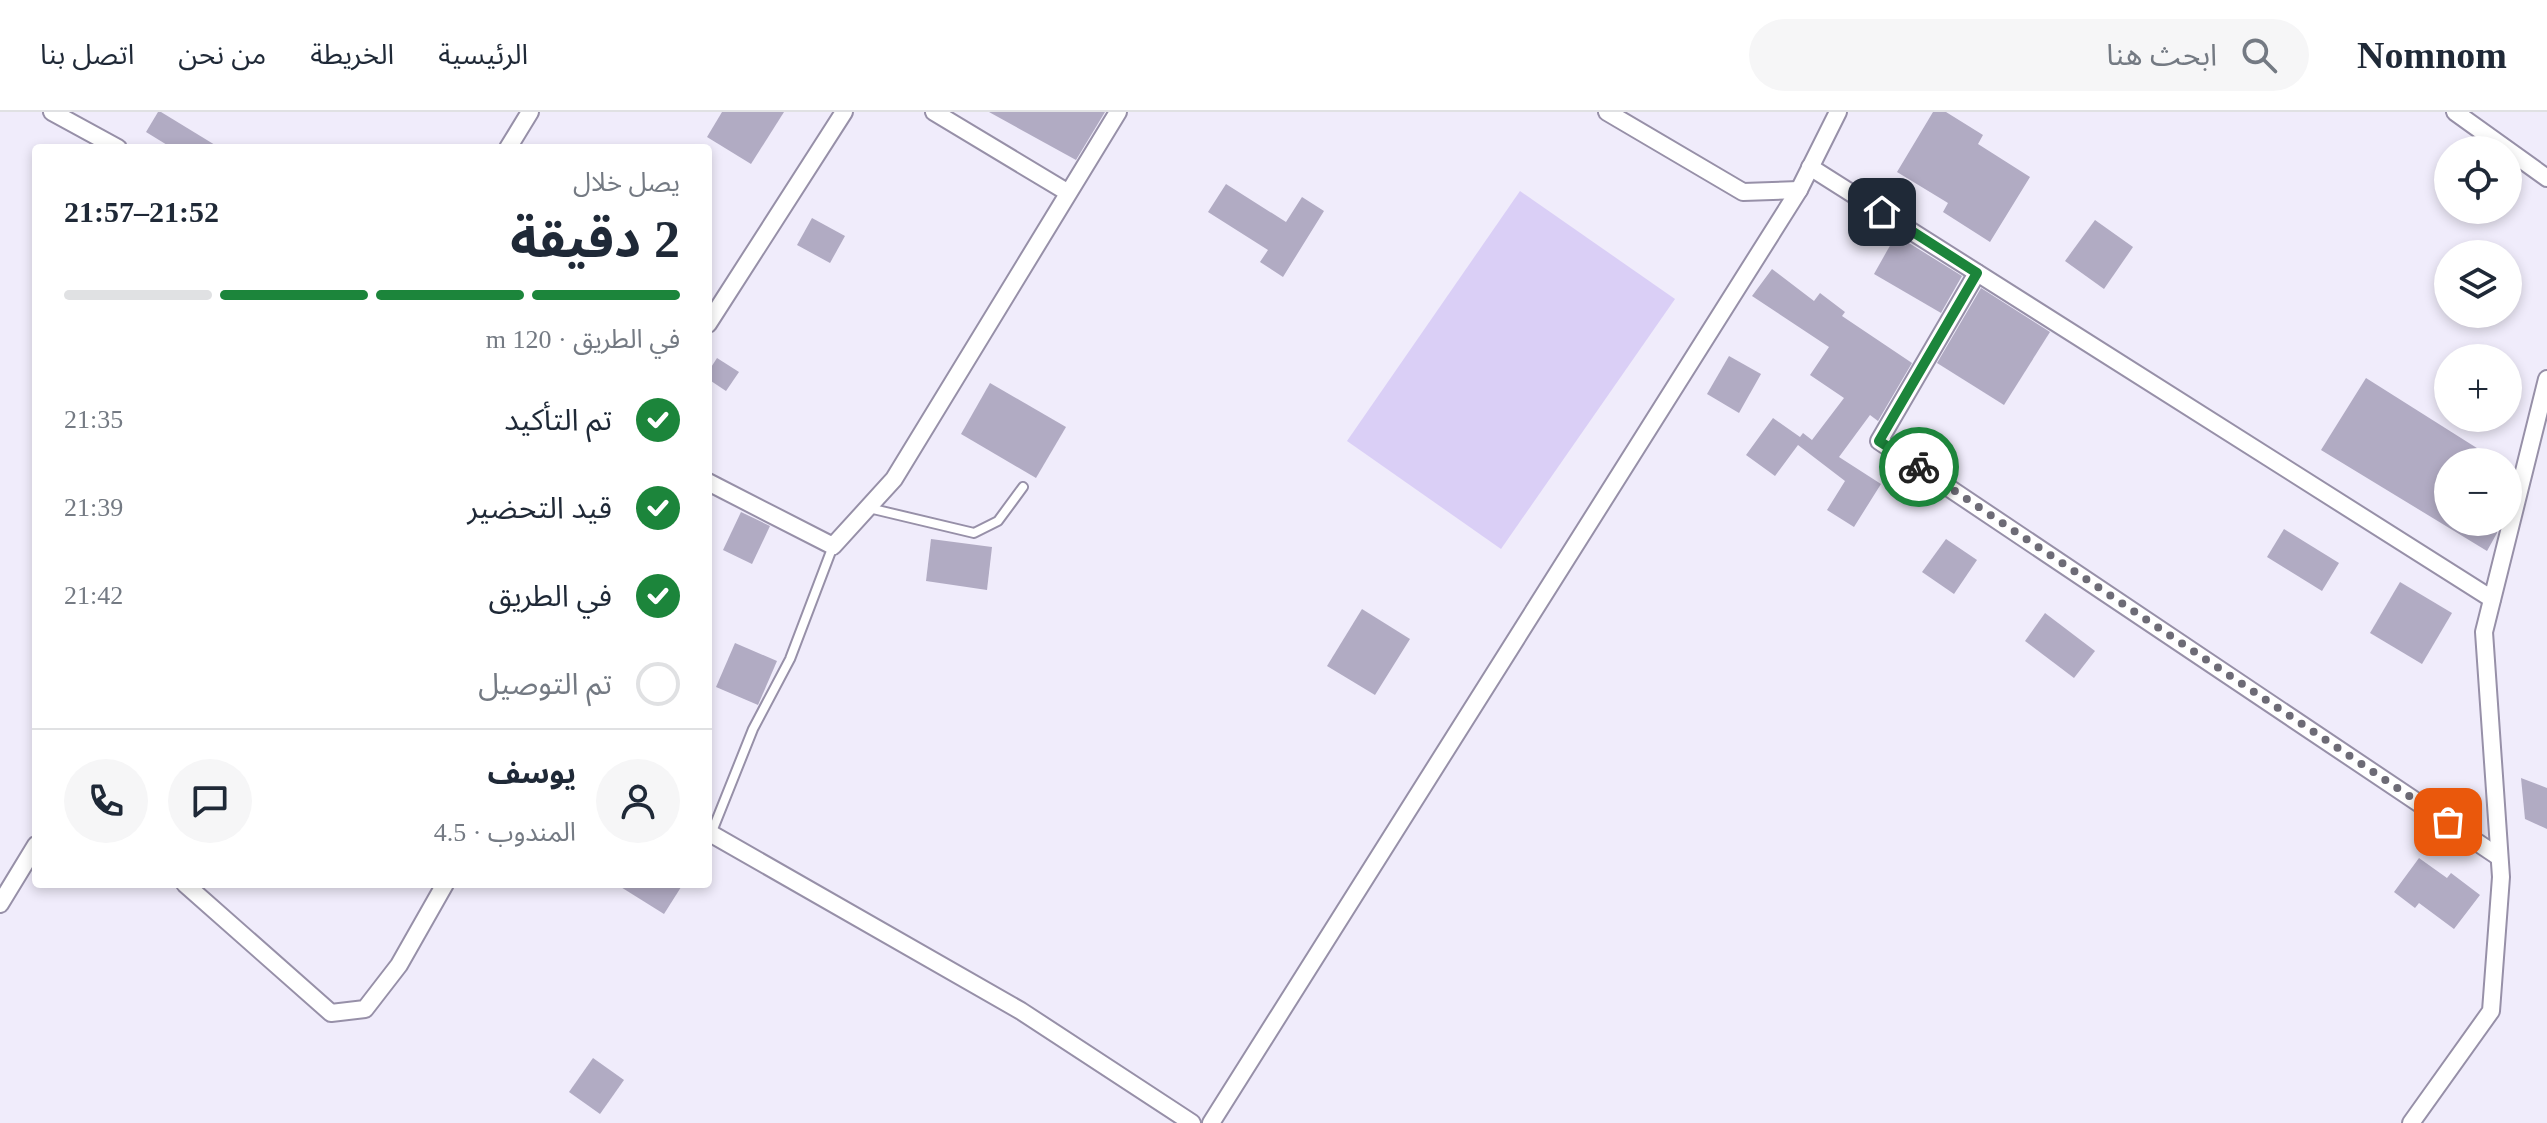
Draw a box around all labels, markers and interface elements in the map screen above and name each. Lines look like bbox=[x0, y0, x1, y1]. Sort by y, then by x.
search box bbox=[1749, 19, 2309, 91]
icon: search bbox=[2237, 33, 2281, 77]
text: Nomnom bbox=[2357, 34, 2507, 76]
text: ابحث هنا bbox=[2106, 38, 2217, 71]
text: اتصل بنا bbox=[40, 39, 134, 70]
text: من نحن bbox=[178, 39, 266, 70]
text: الخريطة bbox=[310, 39, 394, 70]
text: الرئيسية bbox=[438, 39, 528, 70]
map controls bbox=[2434, 136, 2522, 536]
button: locate bbox=[2434, 136, 2522, 224]
text: يصل خلال bbox=[573, 168, 680, 197]
pin bbox=[1848, 178, 1916, 246]
icon: home bbox=[1860, 190, 1904, 234]
text: 21:52–21:57 bbox=[64, 195, 219, 228]
text: 2 دقيقة bbox=[510, 211, 680, 268]
button: layers bbox=[2434, 240, 2522, 328]
text: في الطريق · 120 m bbox=[486, 325, 680, 354]
button: + bbox=[2434, 344, 2522, 432]
icon: check bbox=[636, 398, 680, 442]
text: تم التأكيد bbox=[504, 403, 612, 436]
text: 21:35 bbox=[64, 405, 123, 434]
courier bbox=[1879, 427, 1959, 507]
icon: bike bbox=[1897, 445, 1941, 489]
button: − bbox=[2434, 448, 2522, 536]
icon: check bbox=[636, 486, 680, 530]
text: قيد التحضير bbox=[467, 491, 612, 524]
text: 21:39 bbox=[64, 493, 123, 522]
icon: check bbox=[636, 574, 680, 618]
text: في الطريق bbox=[489, 579, 612, 612]
text: 21:42 bbox=[64, 581, 123, 610]
text: تم التوصيل bbox=[478, 667, 612, 700]
text: يوسف bbox=[488, 756, 576, 789]
button: phone bbox=[64, 759, 148, 843]
button: chat bbox=[168, 759, 252, 843]
button: person bbox=[596, 759, 680, 843]
pin bbox=[2414, 788, 2482, 856]
icon: bag bbox=[2426, 800, 2470, 844]
text: المندوب · 4.5 bbox=[434, 818, 576, 847]

